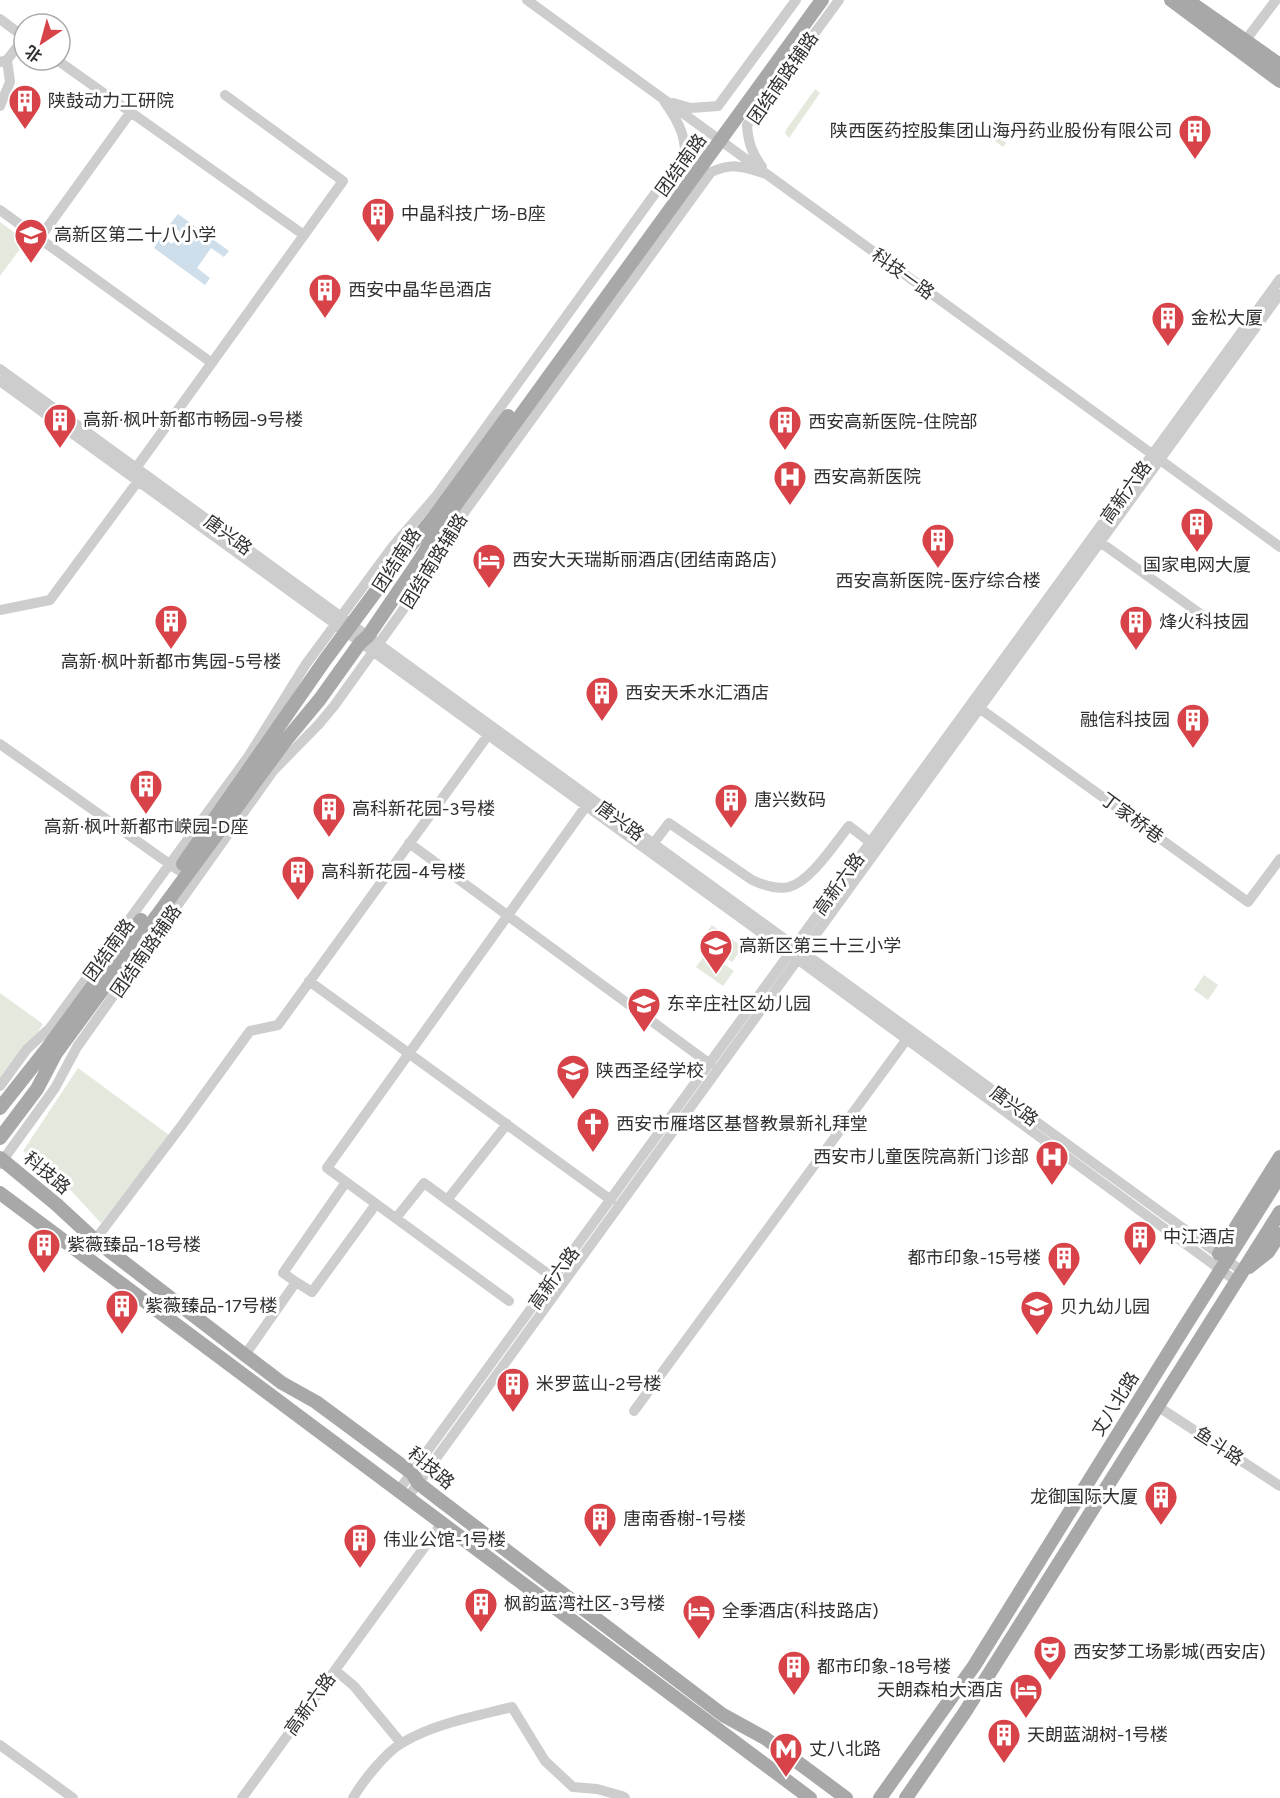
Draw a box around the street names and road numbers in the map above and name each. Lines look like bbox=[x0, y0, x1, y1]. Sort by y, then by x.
street label: 团结南路辅路 bbox=[743, 27, 823, 129]
street label: 团结南路 bbox=[651, 129, 711, 201]
street label: 科技一路 bbox=[867, 244, 939, 304]
street label: 高新六路 bbox=[1096, 456, 1156, 528]
street label: 团结南路辅路 bbox=[396, 509, 472, 613]
street label: 唐兴路 bbox=[200, 510, 256, 560]
street label: 团结南路 bbox=[368, 524, 426, 596]
street label: 丁家桥巷 bbox=[1096, 788, 1168, 848]
street label: 唐兴路 bbox=[592, 796, 648, 846]
street label: 高新六路 bbox=[809, 848, 869, 920]
street label: 团结南路辅路 bbox=[106, 900, 186, 1002]
street label: 团结南路 bbox=[79, 914, 139, 986]
street label: 唐兴路 bbox=[986, 1081, 1042, 1131]
street label: 科技路 bbox=[19, 1147, 75, 1199]
street label: 高新六路 bbox=[524, 1242, 584, 1314]
street label: 丈八北路 bbox=[1087, 1368, 1143, 1440]
street label: 鱼斗路 bbox=[1190, 1422, 1248, 1470]
street label: 科技路 bbox=[403, 1442, 459, 1494]
street label: 高新六路 bbox=[280, 1668, 340, 1740]

